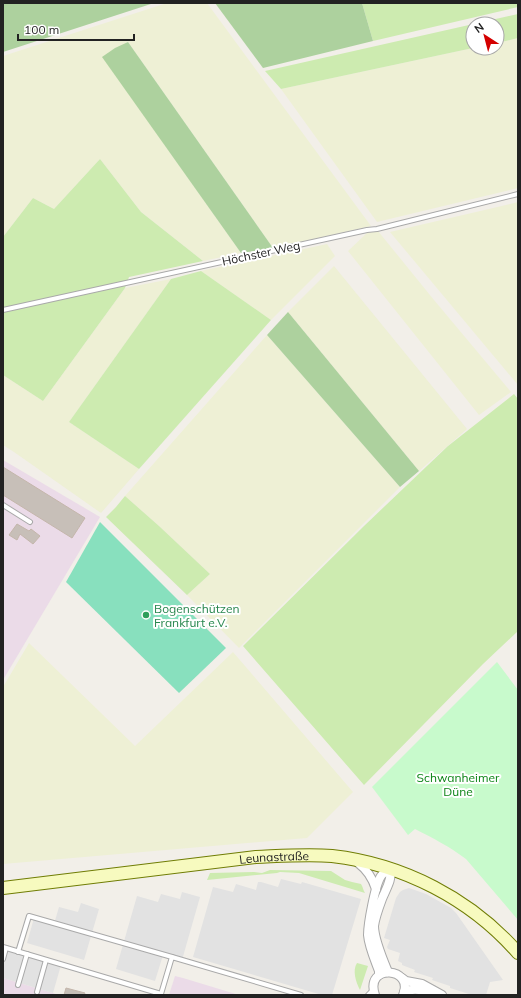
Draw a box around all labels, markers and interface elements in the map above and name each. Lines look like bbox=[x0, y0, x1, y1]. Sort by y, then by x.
scale bar bbox=[18, 16, 134, 42]
north arrow bbox=[465, 16, 505, 56]
text: N bbox=[472, 20, 487, 36]
text: 100 m bbox=[24, 22, 59, 37]
street label: Höchster Weg bbox=[221, 237, 301, 269]
place label: Bogenschützen Frankfurt e.V. bbox=[154, 601, 240, 630]
marker: Bogenschützen Frankfurt e.V. bbox=[141, 610, 151, 620]
park label: Schwanheimer Düne bbox=[417, 770, 500, 799]
street label: Leunastraße bbox=[238, 848, 309, 866]

